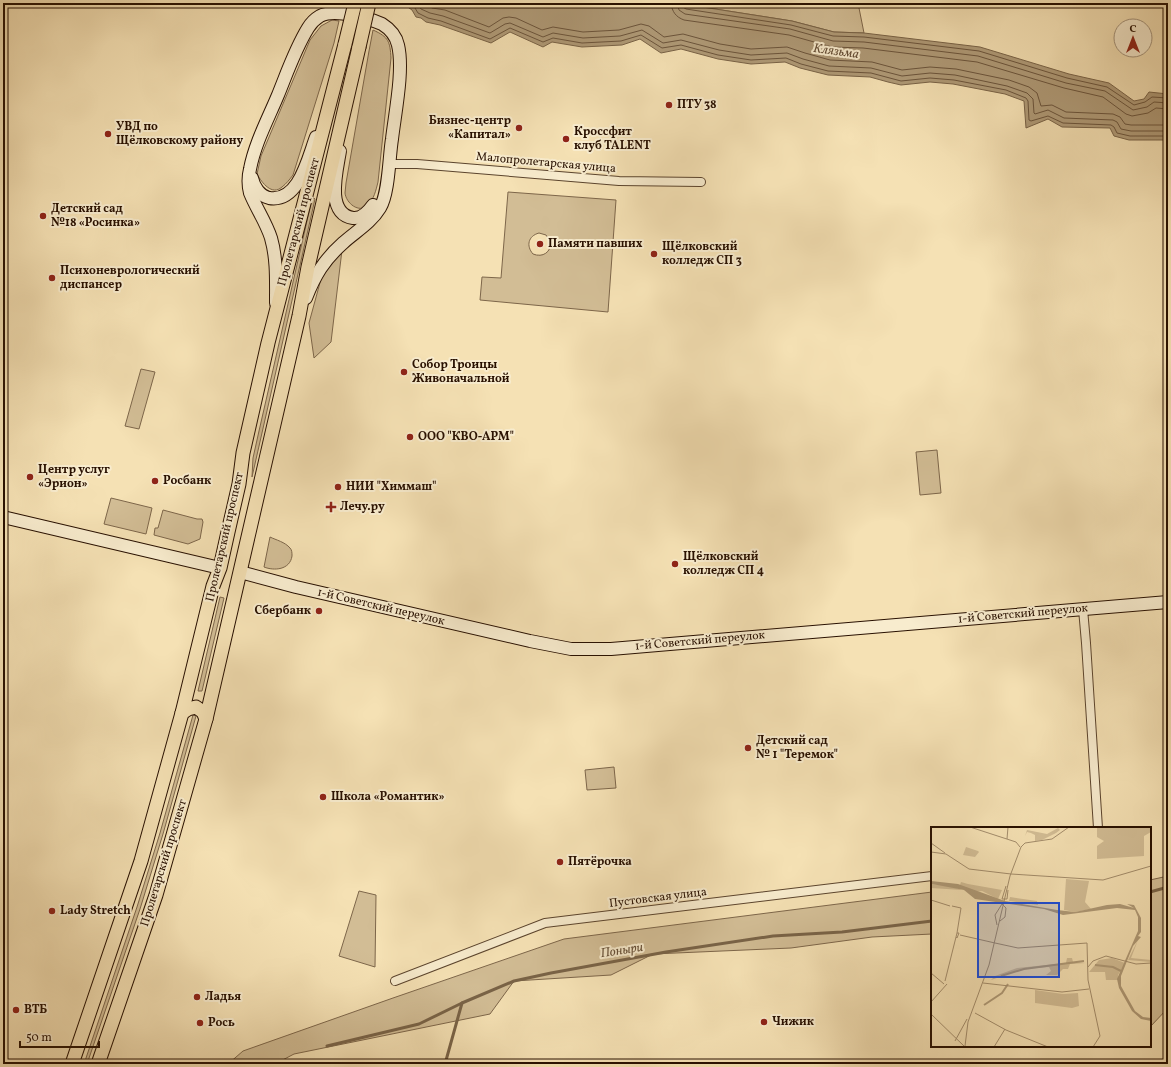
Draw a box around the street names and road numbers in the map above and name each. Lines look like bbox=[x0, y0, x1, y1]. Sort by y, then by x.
street label: Малопролетарская улица bbox=[475, 149, 617, 177]
street label: Пролетарский проспект bbox=[274, 156, 324, 288]
street label: Пролетарский проспект bbox=[202, 471, 248, 603]
street label: 1-й Советский переулок bbox=[316, 585, 447, 630]
street label: 1-й Советский переулок bbox=[957, 600, 1089, 628]
street label: 1-й Советский переулок bbox=[634, 627, 766, 655]
street label: Пролетарский проспект bbox=[137, 797, 191, 929]
street label: Пустовская улица bbox=[608, 884, 708, 912]

